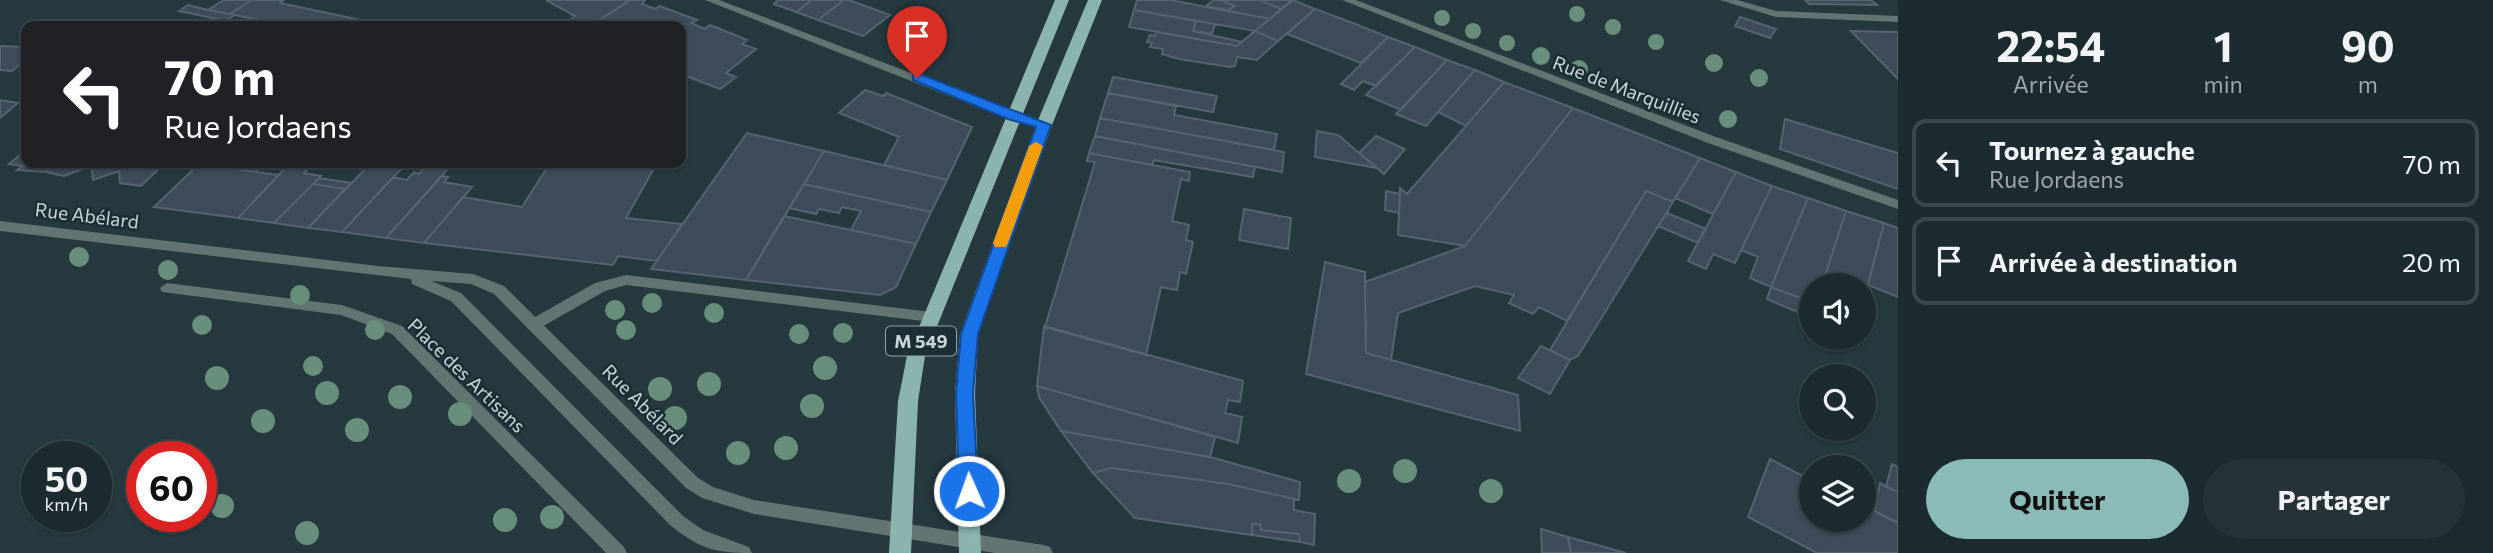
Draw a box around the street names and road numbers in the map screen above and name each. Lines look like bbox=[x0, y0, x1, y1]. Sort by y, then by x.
street label: Rue de Marquillies bbox=[1550, 50, 1704, 128]
street label: Rue Abélard bbox=[34, 197, 140, 233]
street label: Place des Artisans bbox=[403, 313, 531, 437]
road number: M 549 bbox=[886, 326, 956, 356]
street label: Rue Abélard bbox=[598, 359, 688, 449]

